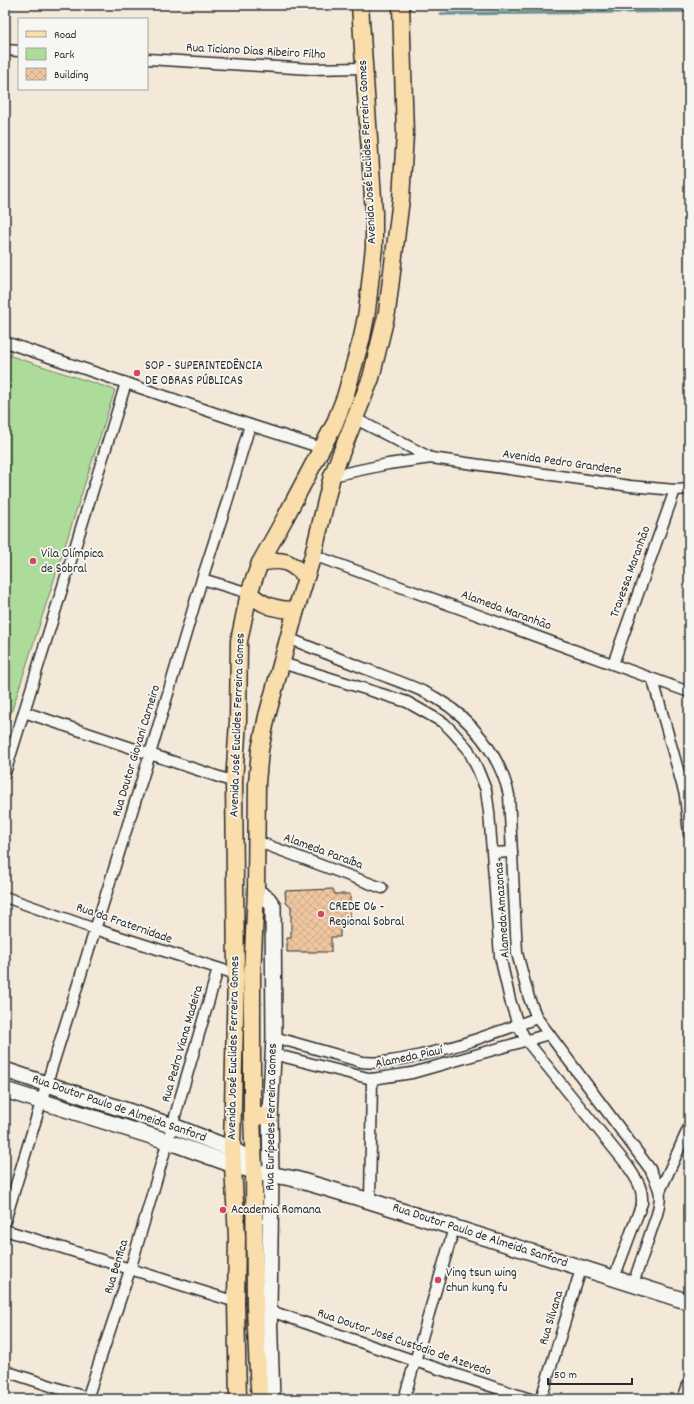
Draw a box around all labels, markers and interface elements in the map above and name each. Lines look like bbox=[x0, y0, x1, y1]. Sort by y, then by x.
legend bbox=[18, 18, 148, 90]
text: Road bbox=[54, 27, 76, 44]
street label: Rua Ticiano Dias Ribeiro Filho bbox=[186, 39, 326, 65]
text: Park bbox=[54, 47, 75, 64]
street label: Avenida José Euclides Ferreira Gomes bbox=[354, 59, 382, 245]
text: Building bbox=[54, 67, 89, 84]
place label: SOP - SUPERINTEDÊNCIA DE OBRAS PÚBLICAS bbox=[145, 357, 263, 391]
marker: SOP - SUPERINTEDÊNCIA DE OBRAS PÚBLICAS bbox=[132, 368, 142, 378]
street label: Avenida Pedro Grandene bbox=[501, 445, 623, 481]
street label: Travessa Maranhão bbox=[606, 523, 656, 620]
place label: Vila Olímpica de Sobral bbox=[41, 545, 104, 579]
marker: Vila Olímpica de Sobral bbox=[28, 556, 38, 566]
street label: Alameda Maranhão bbox=[458, 586, 554, 636]
street label: Avenida José Euclides Ferreira Gomes bbox=[225, 632, 251, 818]
street label: Rua Doutor Giovani Carneiro bbox=[108, 682, 166, 819]
street label: Alameda Paraíba bbox=[281, 829, 366, 875]
street label: Alameda Amazonas bbox=[490, 861, 516, 959]
place label: CREDE 06 - Regional Sobral bbox=[329, 898, 404, 932]
street label: Rua da Fraternidade bbox=[73, 899, 175, 949]
marker: CREDE 06 - Regional Sobral bbox=[316, 909, 326, 919]
street label: Avenida José Euclides Ferreira Gomes bbox=[223, 956, 245, 1140]
street label: Rua Pedro Viana Madeira bbox=[157, 982, 209, 1105]
street label: Alameda Piauí bbox=[374, 1041, 446, 1074]
street label: Rua Eurípedes Ferreira Gomes bbox=[261, 1043, 283, 1191]
street label: Rua Doutor Paulo de Almeida Sanford bbox=[29, 1070, 209, 1148]
street label: Rua Doutor Paulo de Almeida Sanford bbox=[390, 1199, 570, 1273]
place label: Academia Romana bbox=[231, 1201, 322, 1220]
marker: Academia Romana bbox=[218, 1205, 228, 1215]
street label: Rua Benfica bbox=[100, 1236, 135, 1297]
place label: Ving tsun wing chun kung fu bbox=[446, 1264, 517, 1298]
marker: Ving tsun wing chun kung fu bbox=[433, 1275, 443, 1285]
street label: Rua Silvana bbox=[535, 1288, 570, 1347]
street label: Rua Doutor José Custódio de Azevedo bbox=[314, 1304, 494, 1382]
scale bar bbox=[548, 1360, 632, 1386]
text: 50 m bbox=[554, 1367, 577, 1384]

